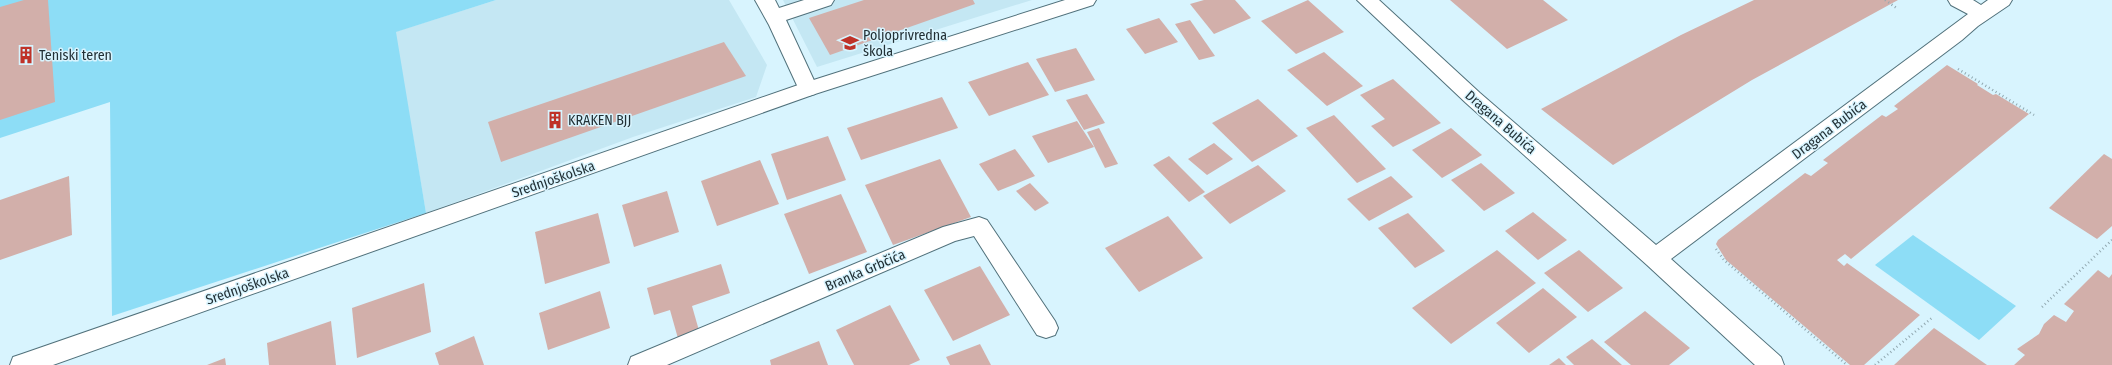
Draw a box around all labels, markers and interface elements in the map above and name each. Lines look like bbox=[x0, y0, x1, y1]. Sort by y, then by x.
place label: Poljoprivredna škola bbox=[863, 27, 947, 60]
school or university icon: Poljoprivredna škola bbox=[840, 33, 860, 53]
building icon: Teniski teren bbox=[16, 45, 36, 65]
place label: Teniski teren bbox=[39, 47, 112, 64]
street label: Dragana Bubića bbox=[1462, 87, 1540, 158]
street label: Dragana Bubića bbox=[1789, 96, 1870, 163]
building icon: KRAKEN BJJ bbox=[545, 110, 565, 130]
place label: KRAKEN BJJ bbox=[568, 112, 631, 129]
street label: Srednjoškolska bbox=[509, 157, 597, 202]
street label: Branka Grbčića bbox=[823, 246, 908, 295]
street label: Srednjoškolska bbox=[203, 264, 291, 309]

